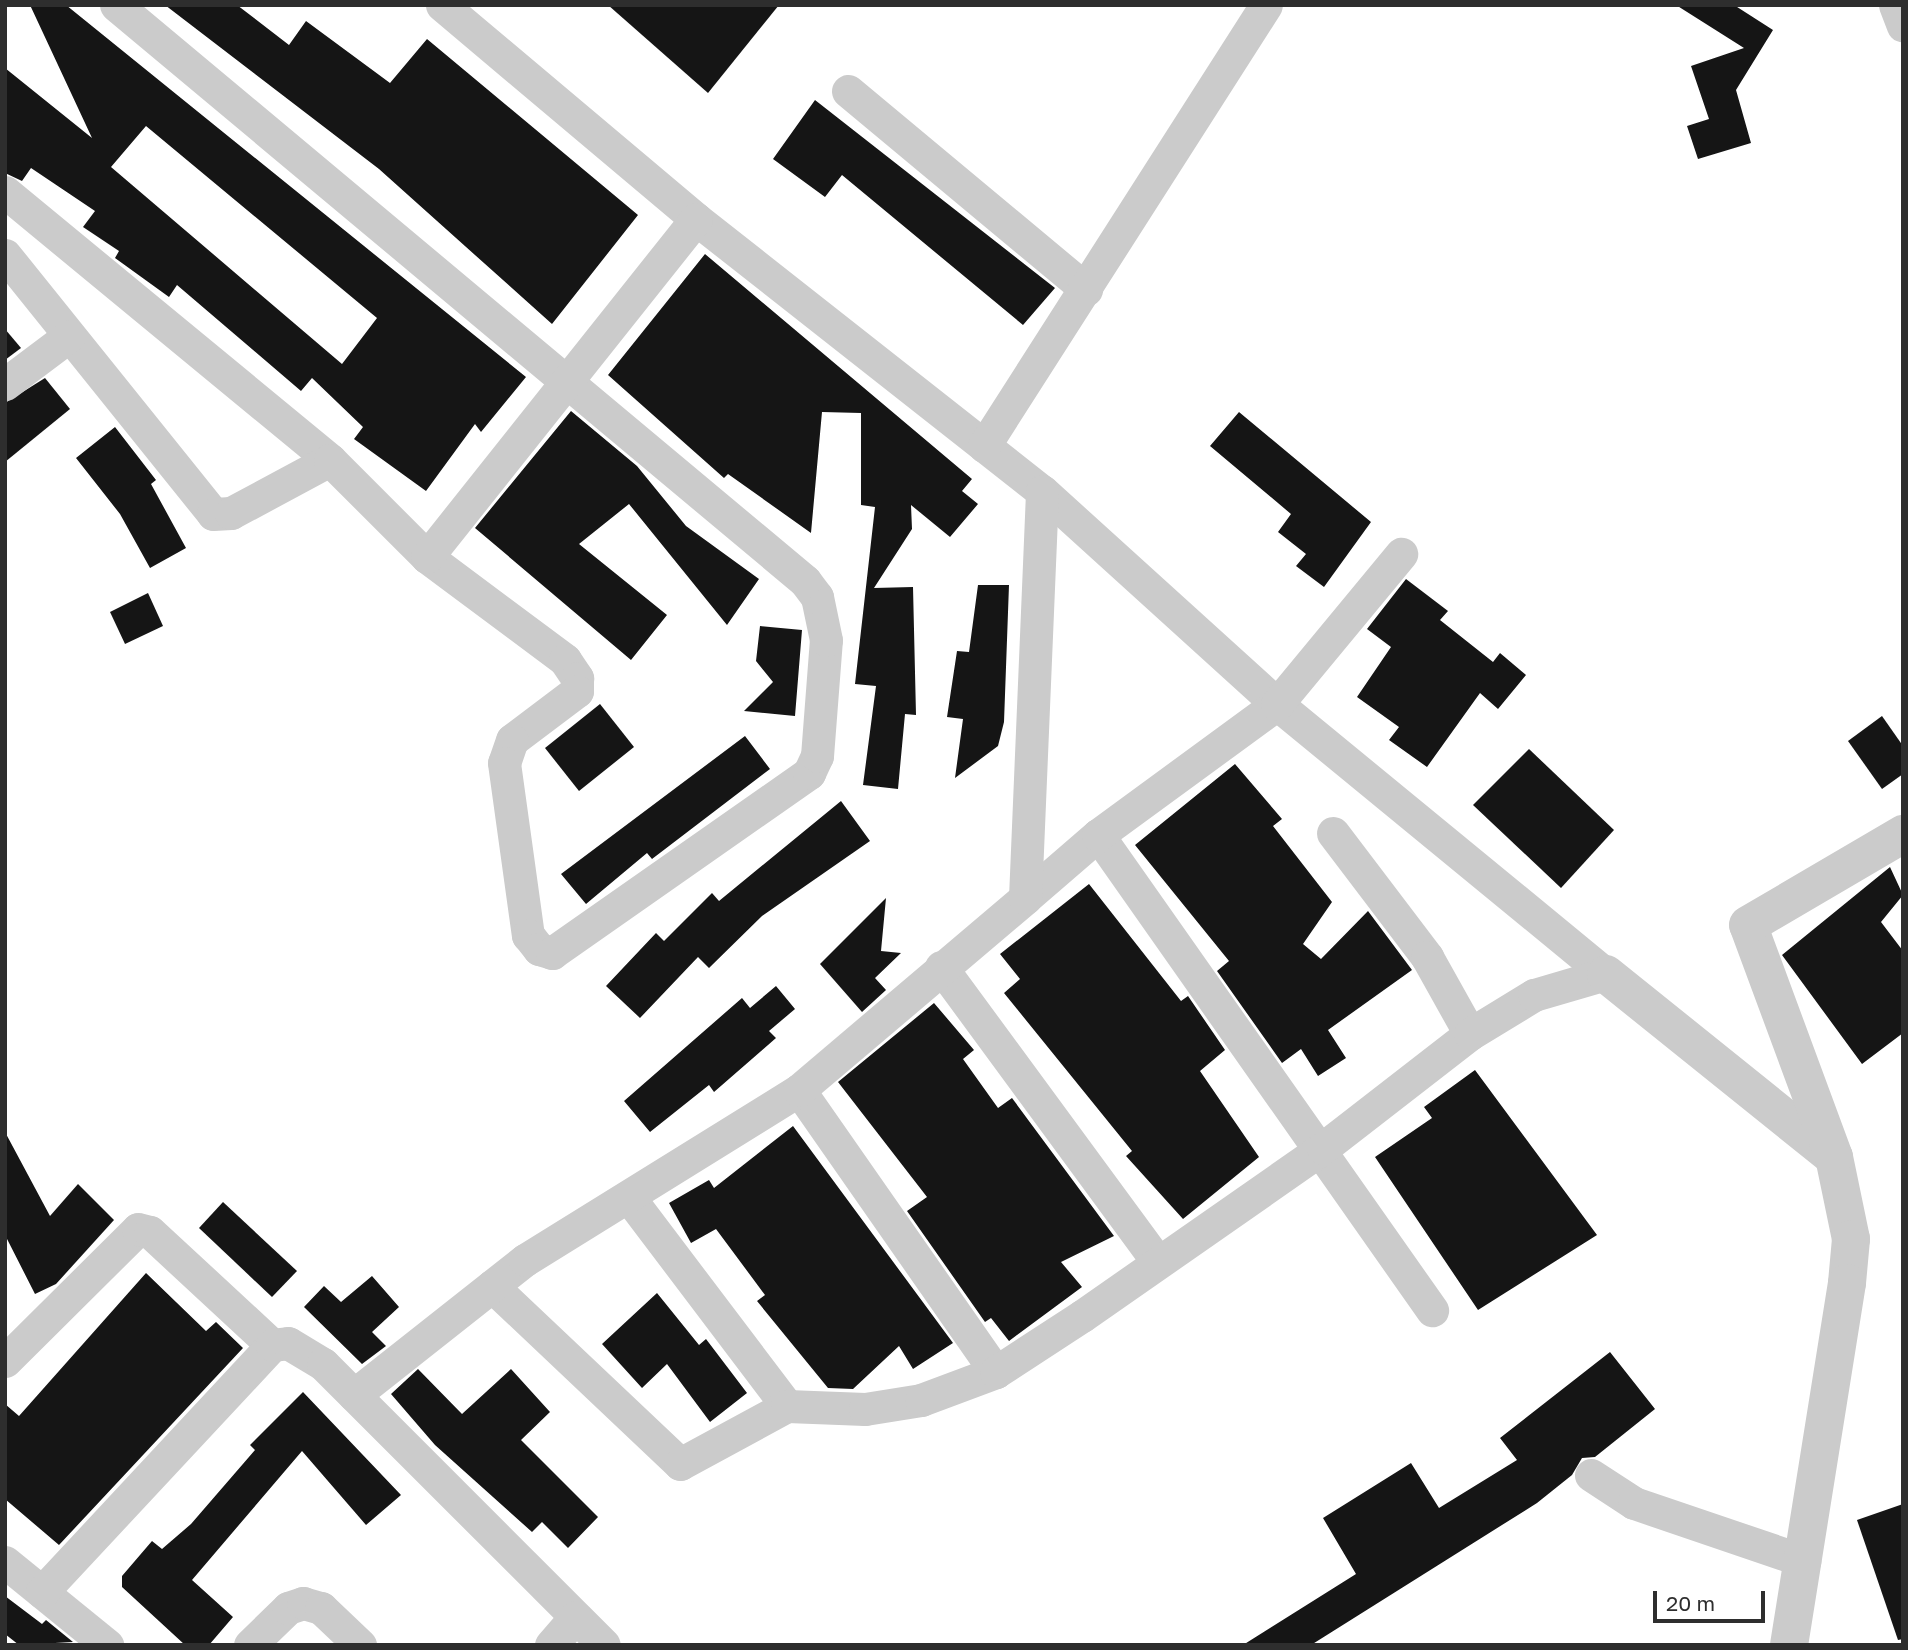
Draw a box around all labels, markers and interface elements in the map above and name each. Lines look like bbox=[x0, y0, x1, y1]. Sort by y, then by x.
scale bar bbox=[1656, 1576, 1768, 1620]
text: 20 m bbox=[1666, 1590, 1715, 1616]

